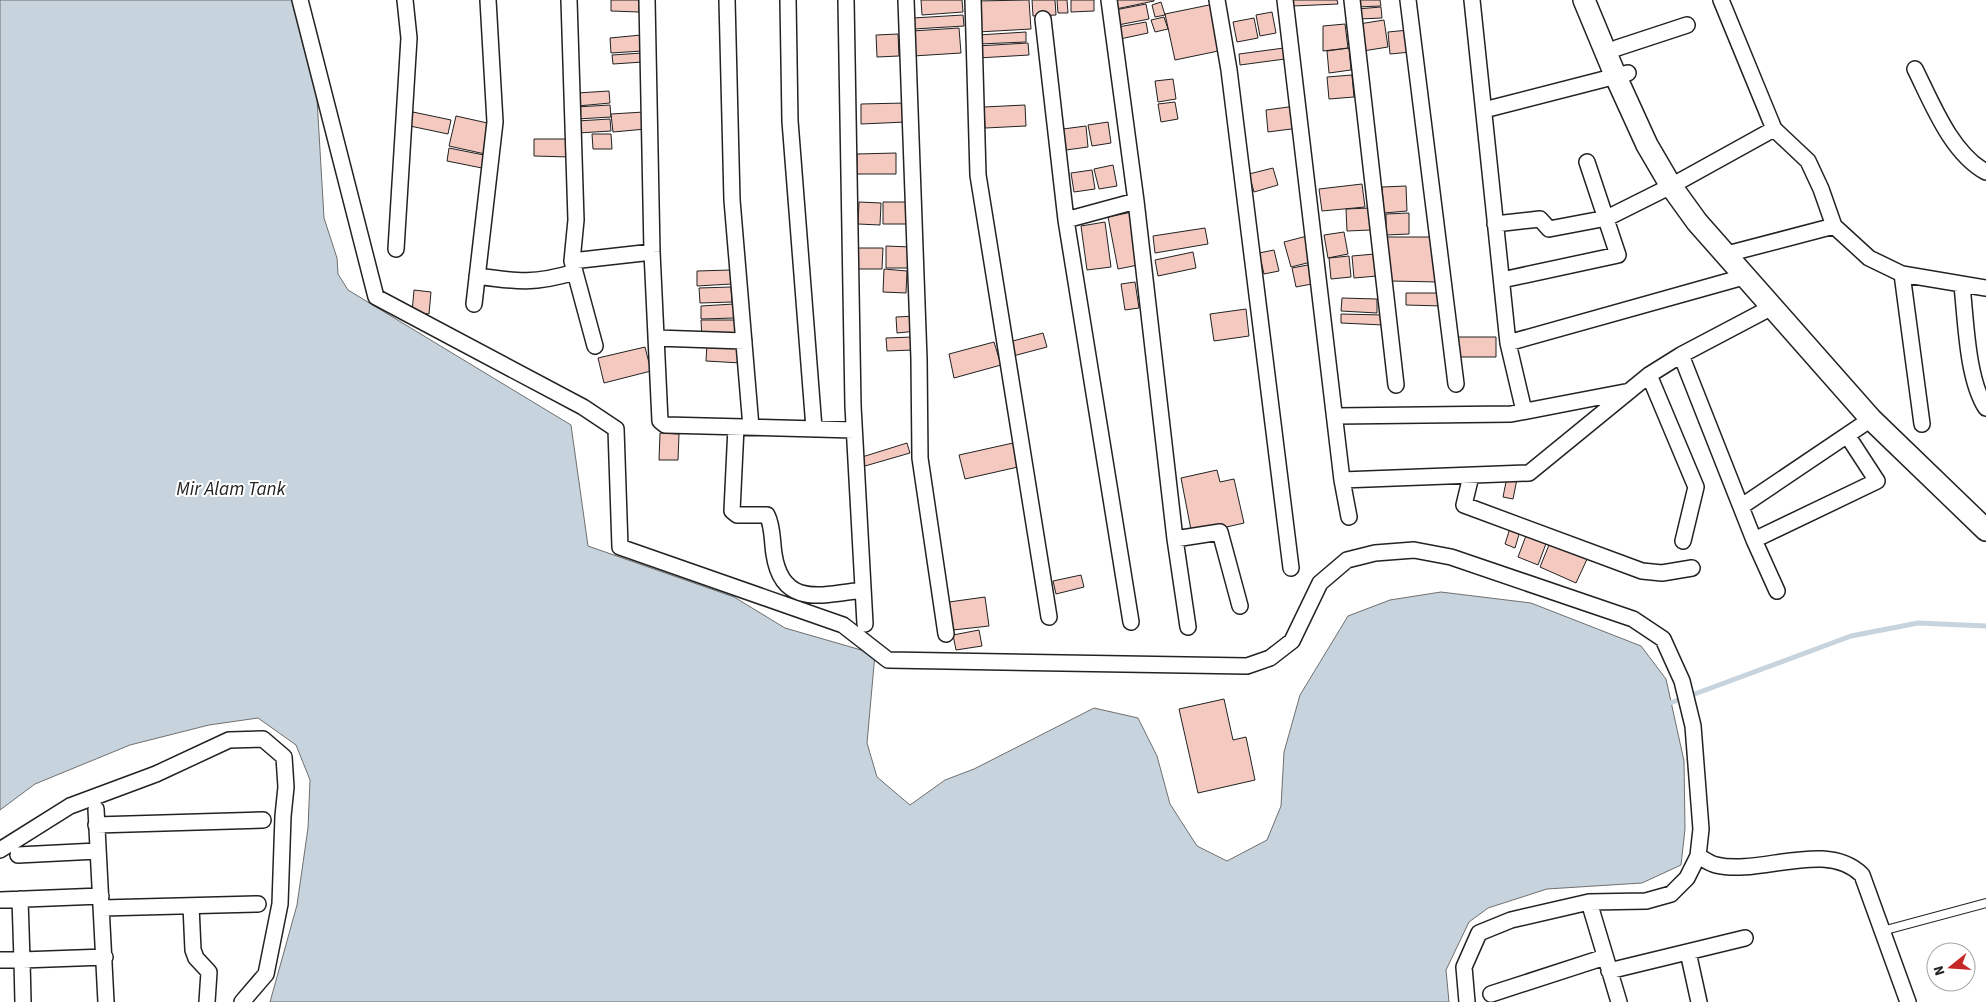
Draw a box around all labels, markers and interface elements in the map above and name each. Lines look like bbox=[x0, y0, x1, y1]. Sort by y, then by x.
water label: Mir Alam Tank bbox=[176, 476, 287, 503]
north arrow bbox=[1926, 942, 1976, 992]
text: N bbox=[1929, 963, 1950, 978]

